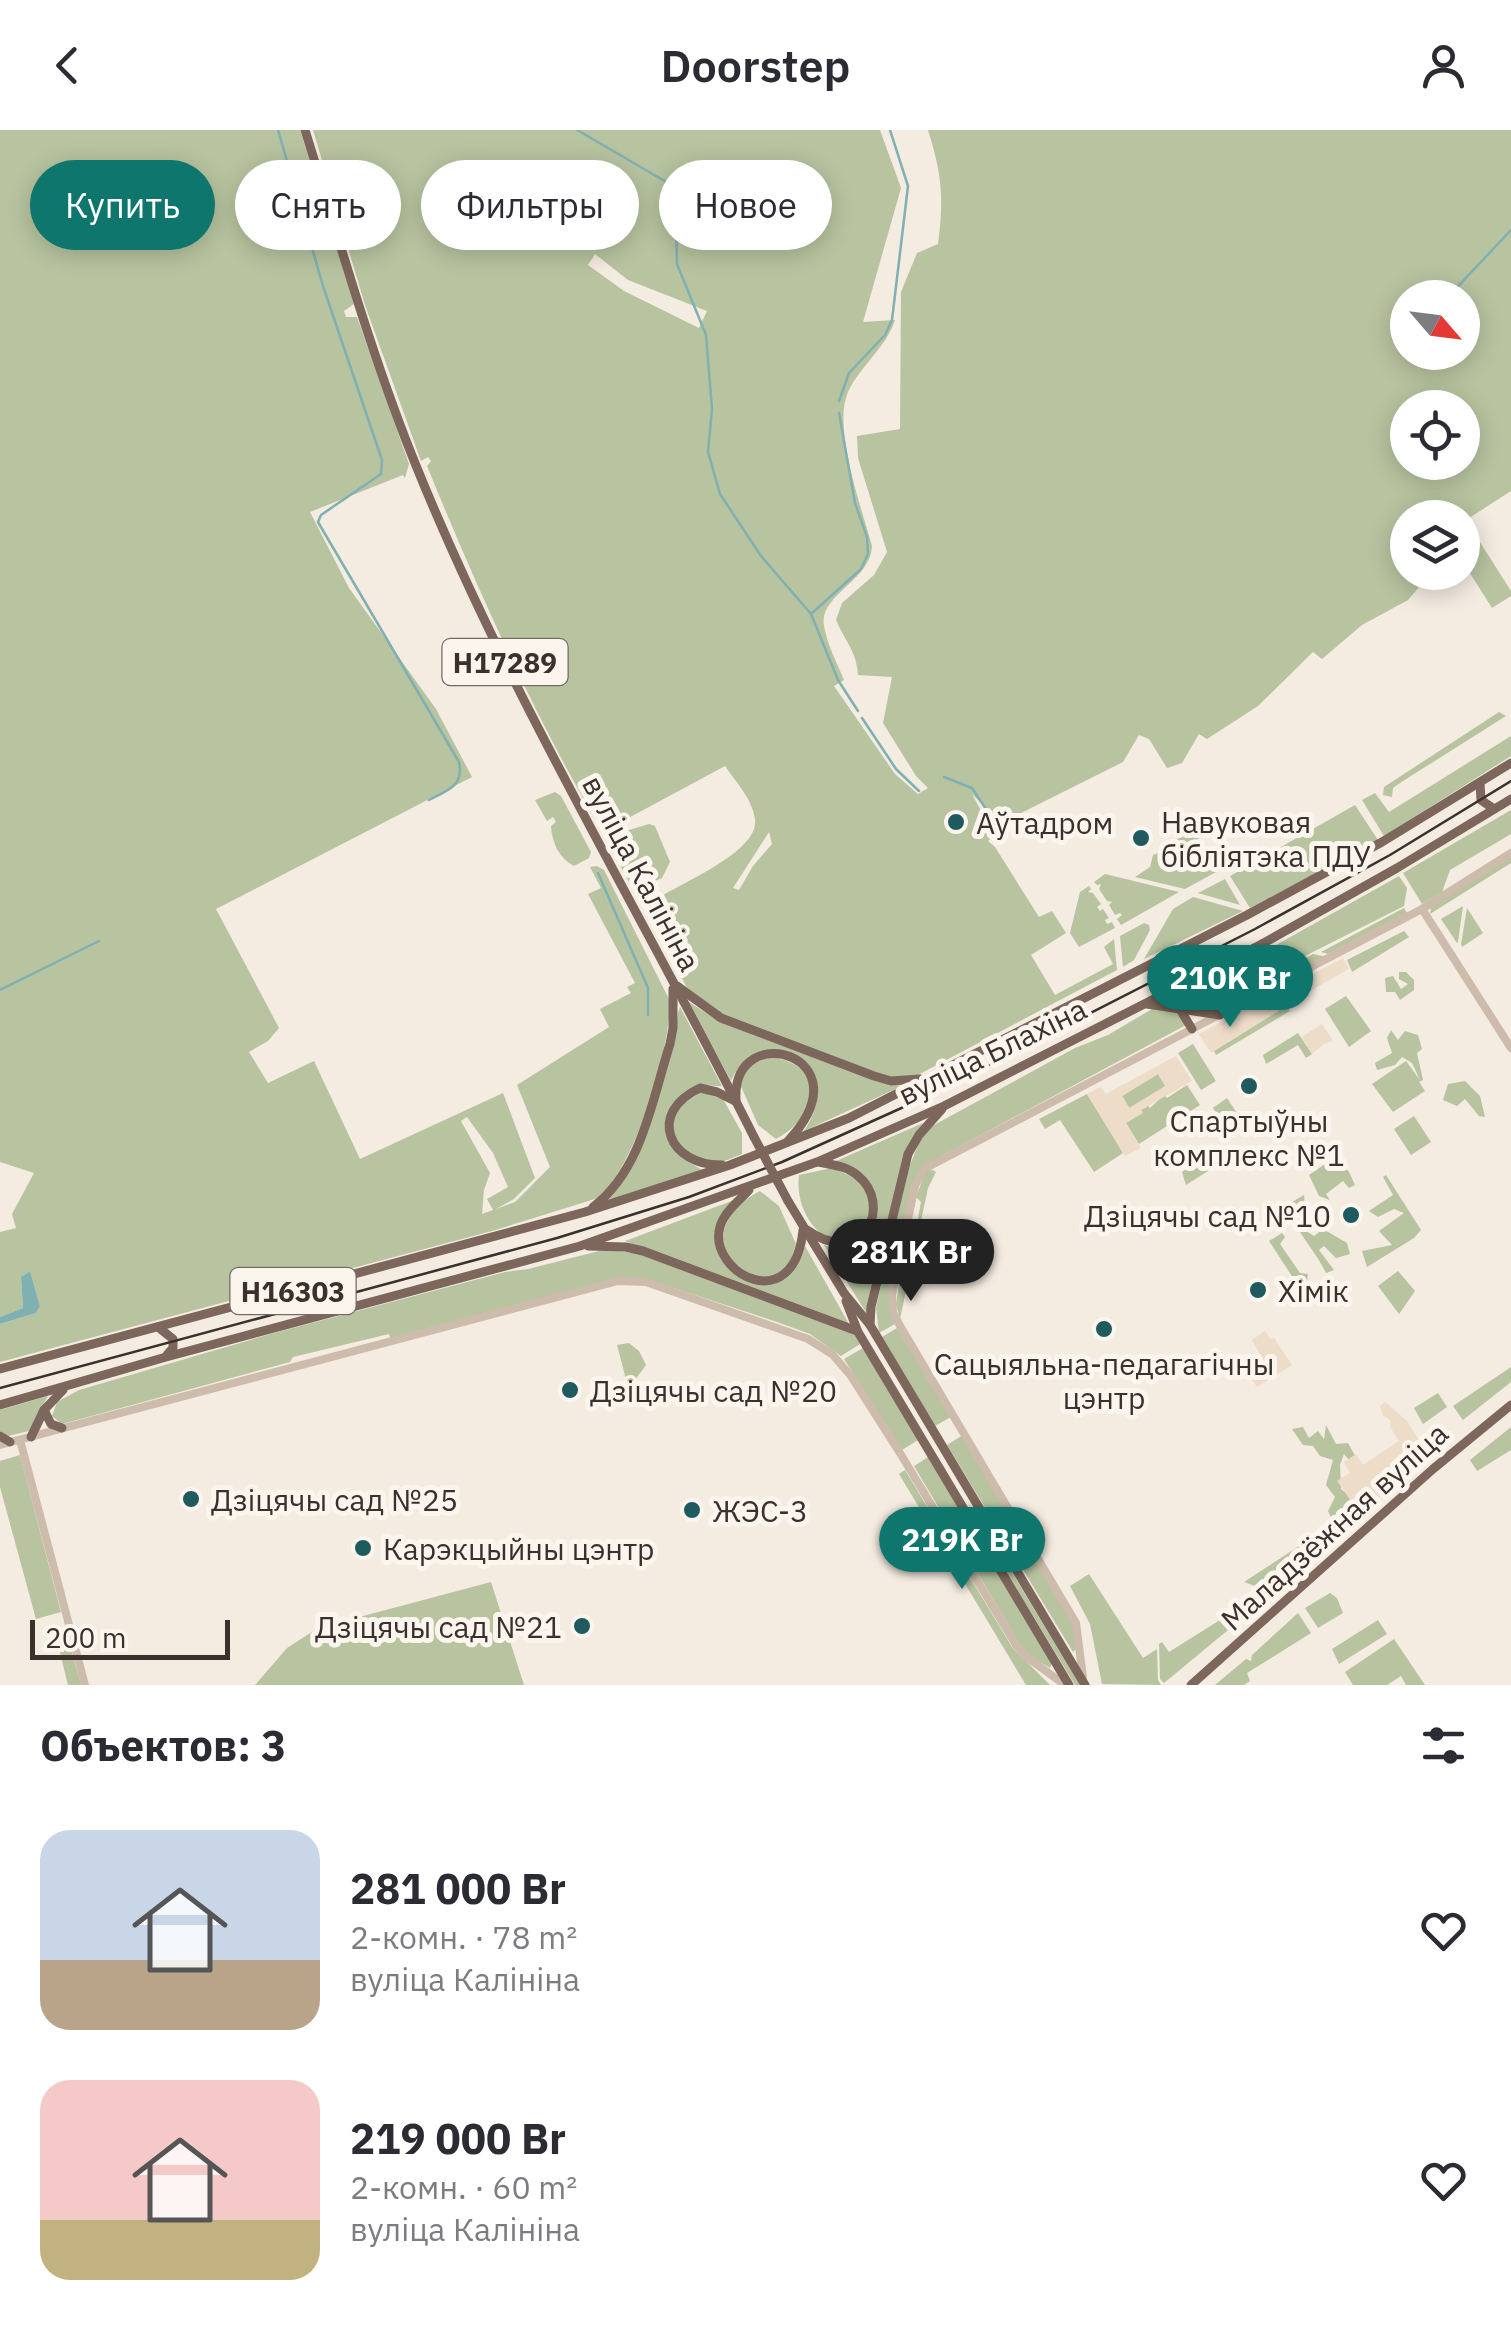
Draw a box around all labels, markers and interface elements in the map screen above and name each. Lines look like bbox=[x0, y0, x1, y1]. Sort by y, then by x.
text: Doorstep bbox=[660, 36, 851, 94]
icon: back bbox=[40, 38, 95, 93]
icon: person bbox=[1416, 38, 1471, 93]
chip: Купить bbox=[30, 160, 215, 250]
chip: Снять bbox=[235, 160, 401, 250]
chip: Фильтры bbox=[421, 160, 639, 250]
chip: Новое bbox=[659, 160, 832, 250]
north arrow bbox=[1390, 280, 1480, 370]
map controls bbox=[1390, 280, 1480, 590]
button: locate bbox=[1390, 390, 1480, 480]
button: layers bbox=[1390, 500, 1480, 590]
road number: Н17289 bbox=[442, 639, 568, 685]
street label: вуліца Калініна bbox=[574, 769, 710, 977]
place label: Навуковая бібліятэка ПДУ bbox=[1161, 802, 1371, 875]
place label: Аўтадром bbox=[976, 803, 1113, 842]
marker: Аўтадром bbox=[945, 811, 967, 833]
marker: Навуковая бібліятэка ПДУ bbox=[1130, 827, 1152, 849]
pin: 210K Br bbox=[1138, 945, 1322, 1030]
text: 210K Br bbox=[1169, 956, 1291, 998]
street label: вуліца Блахіна bbox=[891, 989, 1093, 1113]
marker: Спартыўны комплекс №1 bbox=[1238, 1075, 1260, 1097]
place label: Спартыўны комплекс №1 bbox=[1153, 1101, 1345, 1174]
place label: Дзіцячы сад №10 bbox=[1084, 1196, 1331, 1235]
marker: Дзіцячы сад №10 bbox=[1340, 1204, 1362, 1226]
pin: 281K Br bbox=[819, 1219, 1003, 1304]
text: 281K Br bbox=[850, 1230, 972, 1272]
road number: Н16303 bbox=[230, 1268, 356, 1314]
place label: Хімік bbox=[1278, 1271, 1349, 1310]
marker: Хімік bbox=[1247, 1279, 1269, 1301]
marker: Сацыяльна-педагагічны цэнтр bbox=[1093, 1318, 1115, 1340]
place label: Сацыяльна-педагагічны цэнтр bbox=[934, 1344, 1274, 1417]
place label: Дзіцячы сад №20 bbox=[590, 1371, 837, 1410]
marker: Дзіцячы сад №20 bbox=[559, 1379, 581, 1401]
street label: Маладзёжная вуліца bbox=[1212, 1414, 1456, 1638]
place label: Дзіцячы сад №25 bbox=[211, 1480, 458, 1519]
marker: Дзіцячы сад №25 bbox=[180, 1488, 202, 1510]
place label: ЖЭС-3 bbox=[712, 1491, 808, 1530]
marker: ЖЭС-3 bbox=[681, 1499, 703, 1521]
pin: 219K Br bbox=[870, 1507, 1054, 1592]
text: 219K Br bbox=[901, 1518, 1023, 1560]
place label: Карэкцыйны цэнтр bbox=[383, 1529, 654, 1568]
marker: Карэкцыйны цэнтр bbox=[352, 1537, 374, 1559]
place label: Дзіцячы сад №21 bbox=[315, 1607, 562, 1646]
scale bar bbox=[30, 1615, 230, 1660]
marker: Дзіцячы сад №21 bbox=[571, 1615, 593, 1637]
text: 200 m bbox=[45, 1619, 126, 1656]
text: Объектов: 3 bbox=[40, 1718, 286, 1773]
icon: filters bbox=[1416, 1718, 1471, 1773]
text: 281 000 Br bbox=[350, 1861, 566, 1916]
icon: home bbox=[120, 1870, 240, 1990]
icon: heart bbox=[1416, 1903, 1471, 1958]
text: 2-комн. · 78 m² bbox=[350, 1916, 577, 1958]
text: вуліца Калініна bbox=[350, 1958, 580, 2000]
text: 219 000 Br bbox=[350, 2111, 566, 2166]
icon: home bbox=[120, 2120, 240, 2240]
icon: heart bbox=[1416, 2153, 1471, 2208]
text: 2-комн. · 60 m² bbox=[350, 2166, 577, 2208]
text: вуліца Калініна bbox=[350, 2208, 580, 2250]

